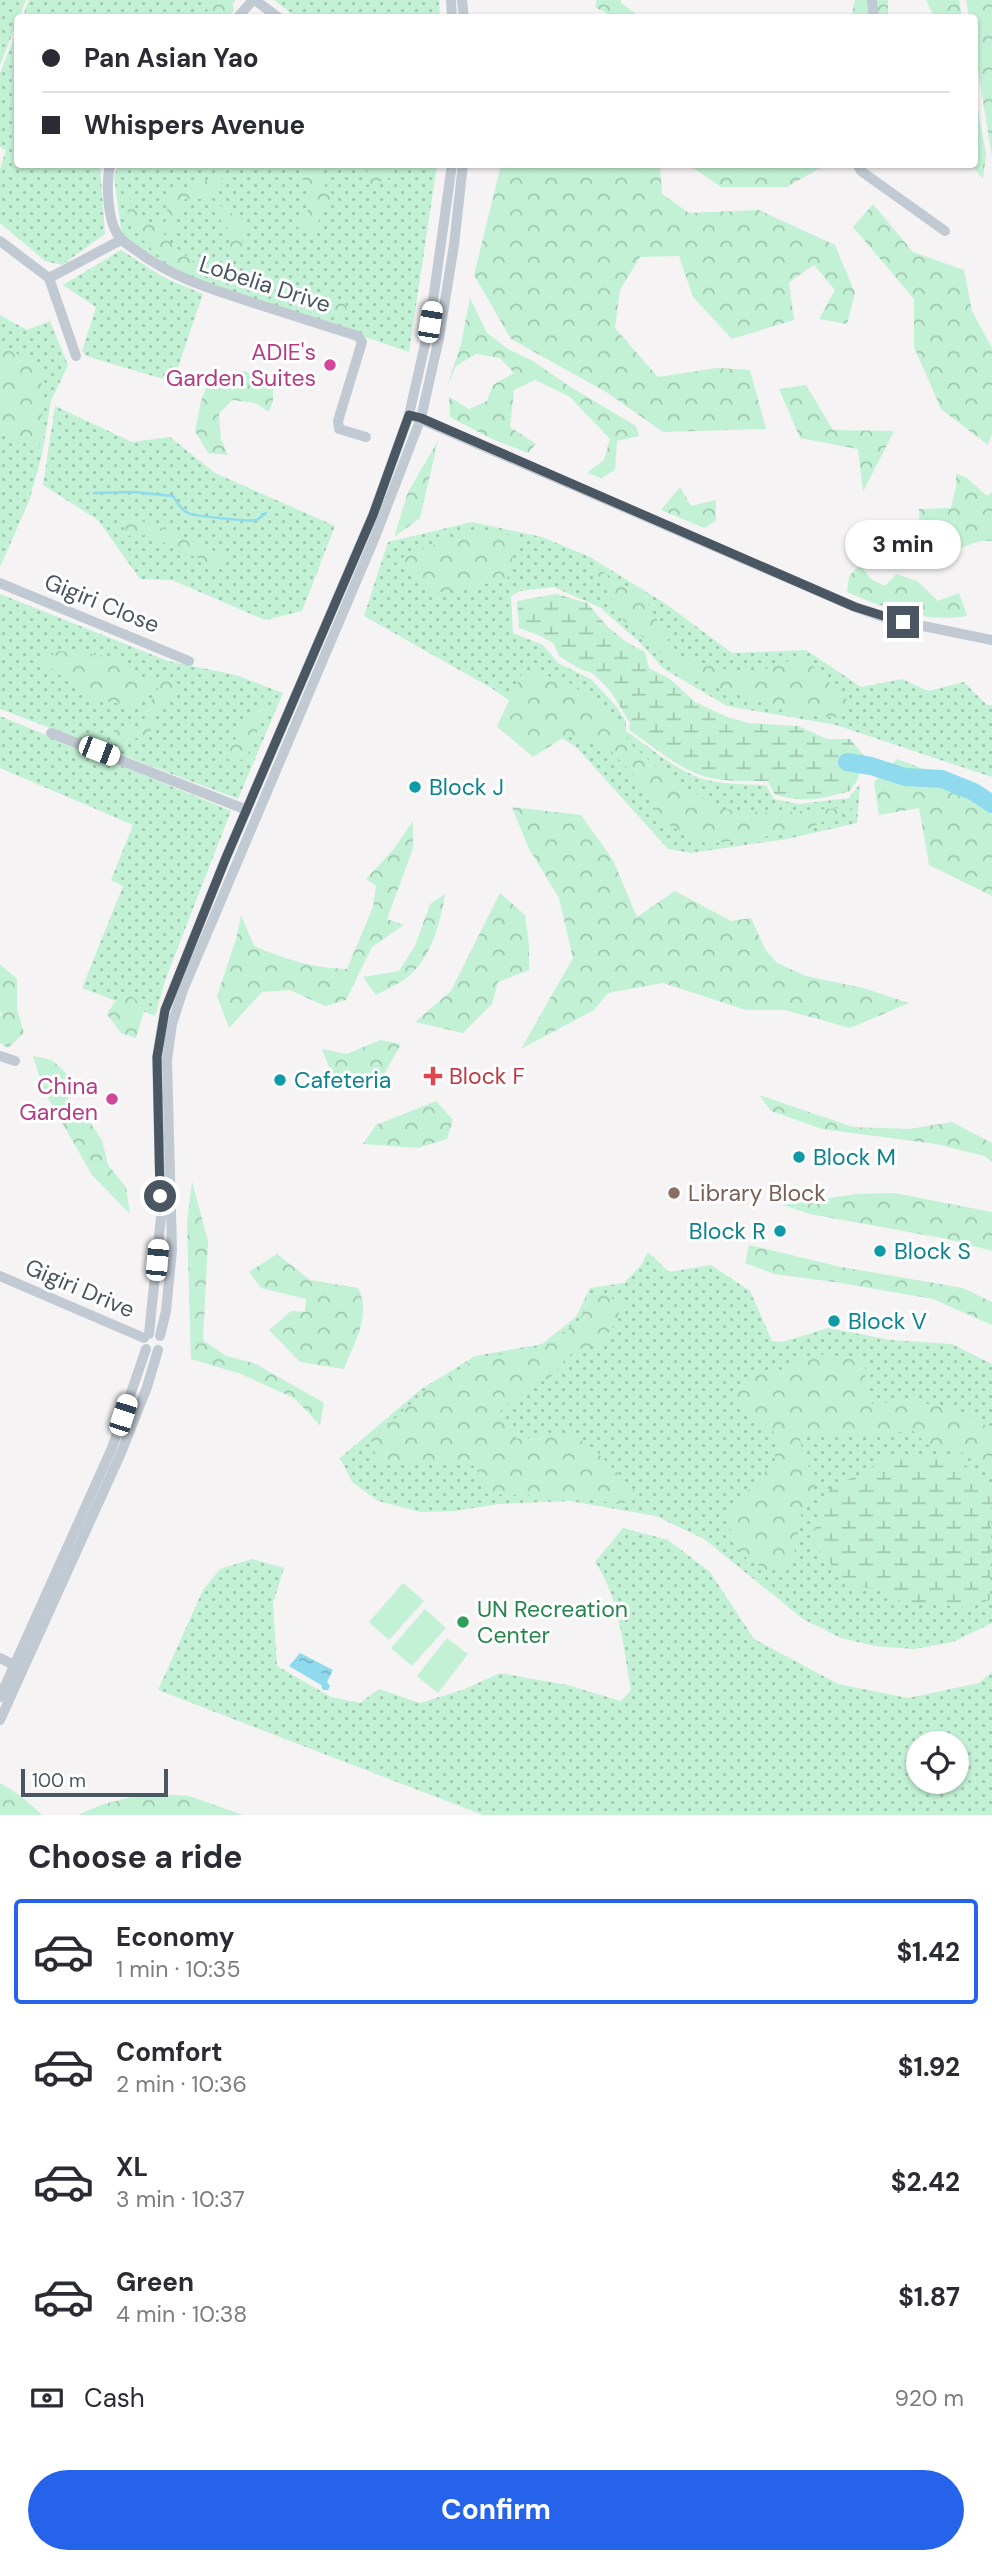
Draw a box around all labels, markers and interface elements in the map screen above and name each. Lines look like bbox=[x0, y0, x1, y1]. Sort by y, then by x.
text: Pan Asian Yao bbox=[84, 41, 259, 75]
text: Whispers Avenue bbox=[84, 108, 305, 142]
street label: Lobelia Drive bbox=[195, 249, 335, 319]
car bbox=[417, 300, 444, 344]
place label: ADIE's Garden Suites bbox=[166, 337, 316, 393]
marker: ADIE's Garden Suites bbox=[322, 357, 338, 373]
callout: 3 min bbox=[845, 520, 961, 570]
text: 3 min bbox=[872, 529, 934, 559]
street label: Gigiri Close bbox=[40, 566, 164, 640]
route end bbox=[887, 606, 919, 638]
car bbox=[76, 734, 123, 768]
place label: Block J bbox=[429, 772, 504, 802]
marker: Block J bbox=[407, 779, 423, 795]
place label: Block F bbox=[449, 1061, 525, 1091]
place label: Cafeteria bbox=[294, 1065, 391, 1095]
marker: Block F bbox=[423, 1066, 443, 1086]
place label: China Garden bbox=[19, 1071, 98, 1127]
marker: Cafeteria bbox=[272, 1072, 288, 1088]
marker: China Garden bbox=[104, 1091, 120, 1107]
place label: Block M bbox=[813, 1142, 896, 1172]
marker: Block M bbox=[791, 1149, 807, 1165]
place label: Library Block bbox=[688, 1178, 826, 1208]
route start bbox=[144, 1180, 176, 1212]
marker: Library Block bbox=[666, 1185, 682, 1201]
place label: Block R bbox=[689, 1216, 766, 1246]
marker: Block R bbox=[772, 1223, 788, 1239]
place label: Block S bbox=[894, 1236, 971, 1266]
car bbox=[145, 1238, 170, 1282]
marker: Block S bbox=[872, 1243, 888, 1259]
street label: Gigiri Drive bbox=[21, 1252, 139, 1324]
place label: Block V bbox=[848, 1306, 927, 1336]
marker: Block V bbox=[826, 1313, 842, 1329]
car bbox=[107, 1392, 140, 1438]
place label: UN Recreation Center bbox=[477, 1594, 628, 1650]
marker: UN Recreation Center bbox=[455, 1614, 471, 1630]
map controls bbox=[906, 1731, 969, 1794]
button: locate bbox=[906, 1731, 969, 1794]
scale bar bbox=[21, 1766, 168, 1798]
text: 100 m bbox=[32, 1768, 86, 1793]
text: Choose a ride bbox=[28, 1836, 243, 1878]
icon: car bbox=[32, 1920, 95, 1983]
text: Economy bbox=[116, 1920, 234, 1954]
text: $1.42 bbox=[896, 1935, 960, 1969]
text: 1 min · 10:35 bbox=[116, 1954, 240, 1984]
icon: car bbox=[32, 2035, 95, 2098]
text: Comfort bbox=[116, 2035, 222, 2069]
text: $1.92 bbox=[898, 2050, 960, 2084]
text: 2 min · 10:36 bbox=[116, 2069, 247, 2099]
icon: car bbox=[32, 2150, 95, 2213]
text: XL bbox=[116, 2150, 148, 2184]
text: $2.42 bbox=[891, 2165, 960, 2199]
text: 3 min · 10:37 bbox=[116, 2184, 245, 2214]
icon: car bbox=[32, 2265, 95, 2328]
text: Green bbox=[116, 2265, 194, 2299]
text: $1.87 bbox=[898, 2280, 960, 2314]
text: 4 min · 10:38 bbox=[116, 2299, 247, 2329]
icon: cash bbox=[28, 2379, 66, 2417]
text: Cash bbox=[84, 2381, 145, 2415]
text: 920 m bbox=[895, 2383, 964, 2413]
button: Confirm bbox=[28, 2470, 964, 2550]

